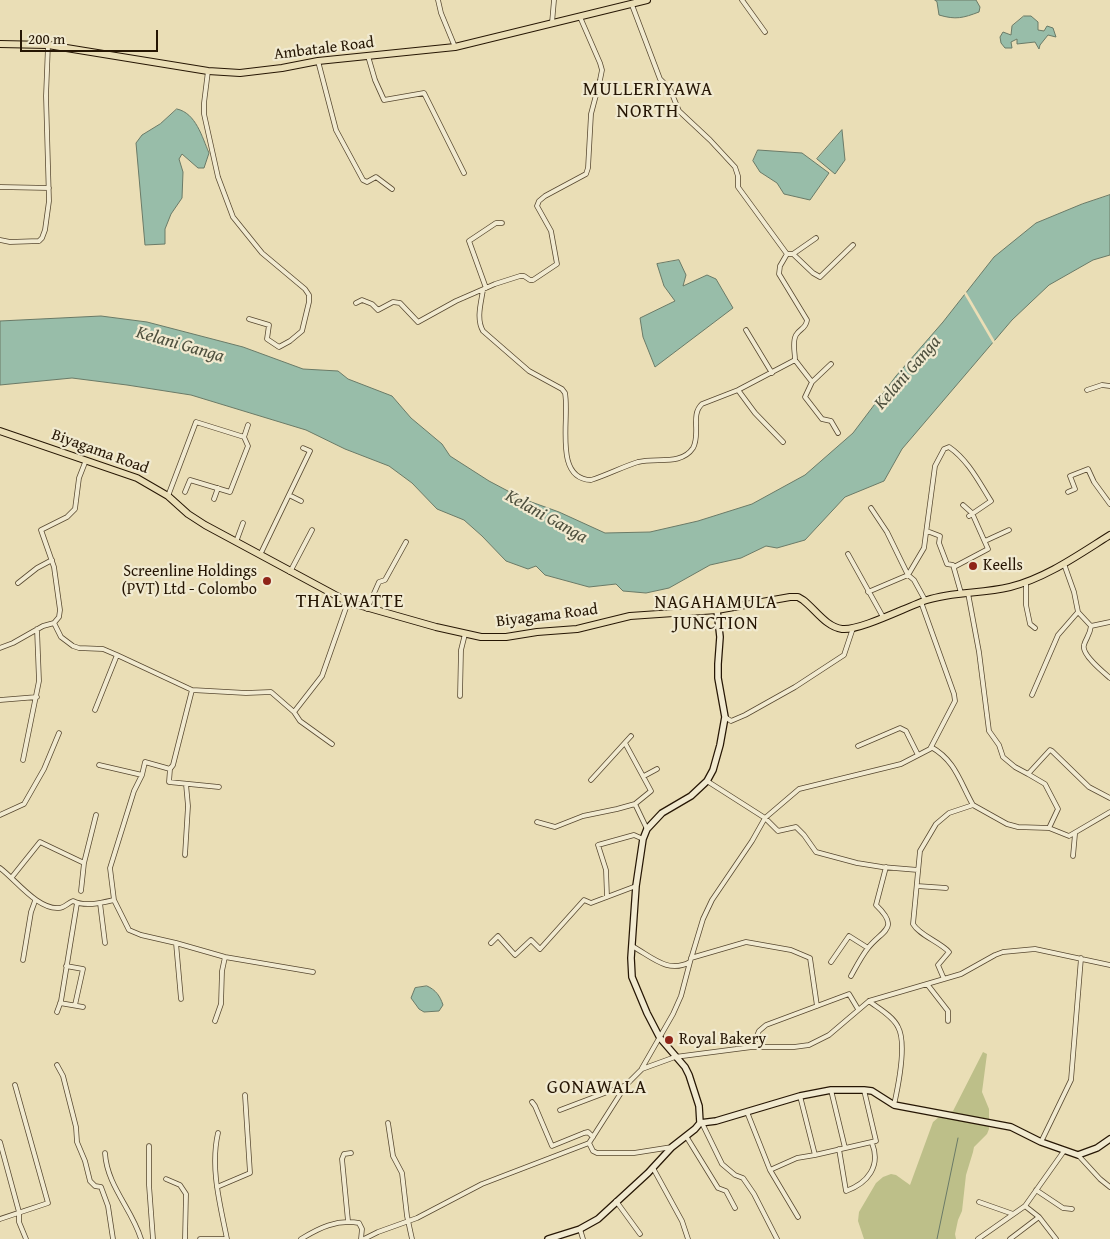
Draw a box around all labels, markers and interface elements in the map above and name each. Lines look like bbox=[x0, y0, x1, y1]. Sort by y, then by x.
scale bar bbox=[22, 20, 160, 52]
text: 200 m bbox=[28, 28, 65, 49]
street label: Ambatale Road bbox=[273, 33, 375, 65]
district label: MULLERIYAWA NORTH bbox=[581, 79, 715, 123]
water label: Kelani Ganga bbox=[133, 322, 227, 368]
water label: Kelani Ganga bbox=[870, 332, 946, 414]
street label: Biyagama Road bbox=[49, 426, 151, 478]
water label: Kelani Ganga bbox=[501, 486, 591, 548]
place label: Keells bbox=[983, 556, 1023, 576]
marker: Keells bbox=[967, 560, 979, 572]
place label: Screenline Holdings (PVT) Ltd - Colombo bbox=[122, 562, 257, 600]
marker: Screenline Holdings (PVT) Ltd - Colombo bbox=[261, 575, 273, 587]
district label: THALWATTE bbox=[295, 591, 405, 613]
district label: NAGAHAMULA JUNCTION bbox=[653, 592, 779, 634]
street label: Biyagama Road bbox=[495, 600, 599, 632]
place label: Royal Bakery bbox=[679, 1030, 766, 1050]
marker: Royal Bakery bbox=[663, 1034, 675, 1046]
district label: GONAWALA bbox=[546, 1077, 648, 1099]

